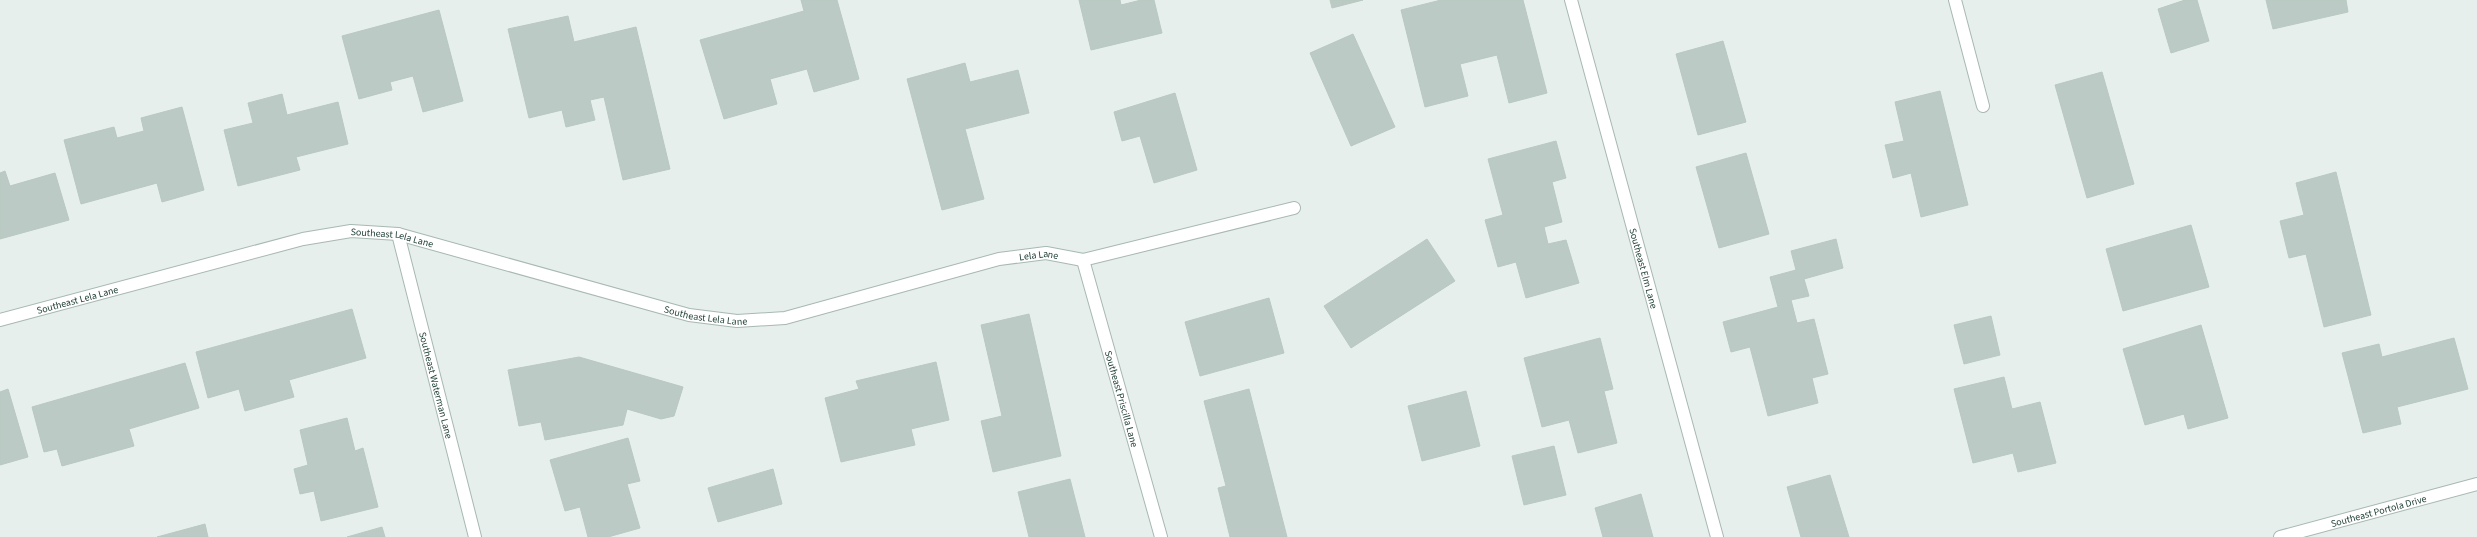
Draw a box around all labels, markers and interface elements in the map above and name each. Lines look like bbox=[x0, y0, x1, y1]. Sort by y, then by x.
street label: Southeast Lela Lane bbox=[350, 225, 435, 252]
street label: Southeast Elm Lane bbox=[1625, 227, 1661, 310]
street label: Lela Lane bbox=[1018, 247, 1059, 264]
street label: Southeast Lela Lane bbox=[35, 283, 120, 318]
street label: Southeast Lela Lane bbox=[662, 302, 748, 329]
street label: Southeast Waterman Lane bbox=[415, 330, 456, 440]
street label: Southeast Priscilla Lane bbox=[1101, 349, 1141, 449]
street label: Southeast Portola Drive bbox=[2329, 492, 2428, 531]

